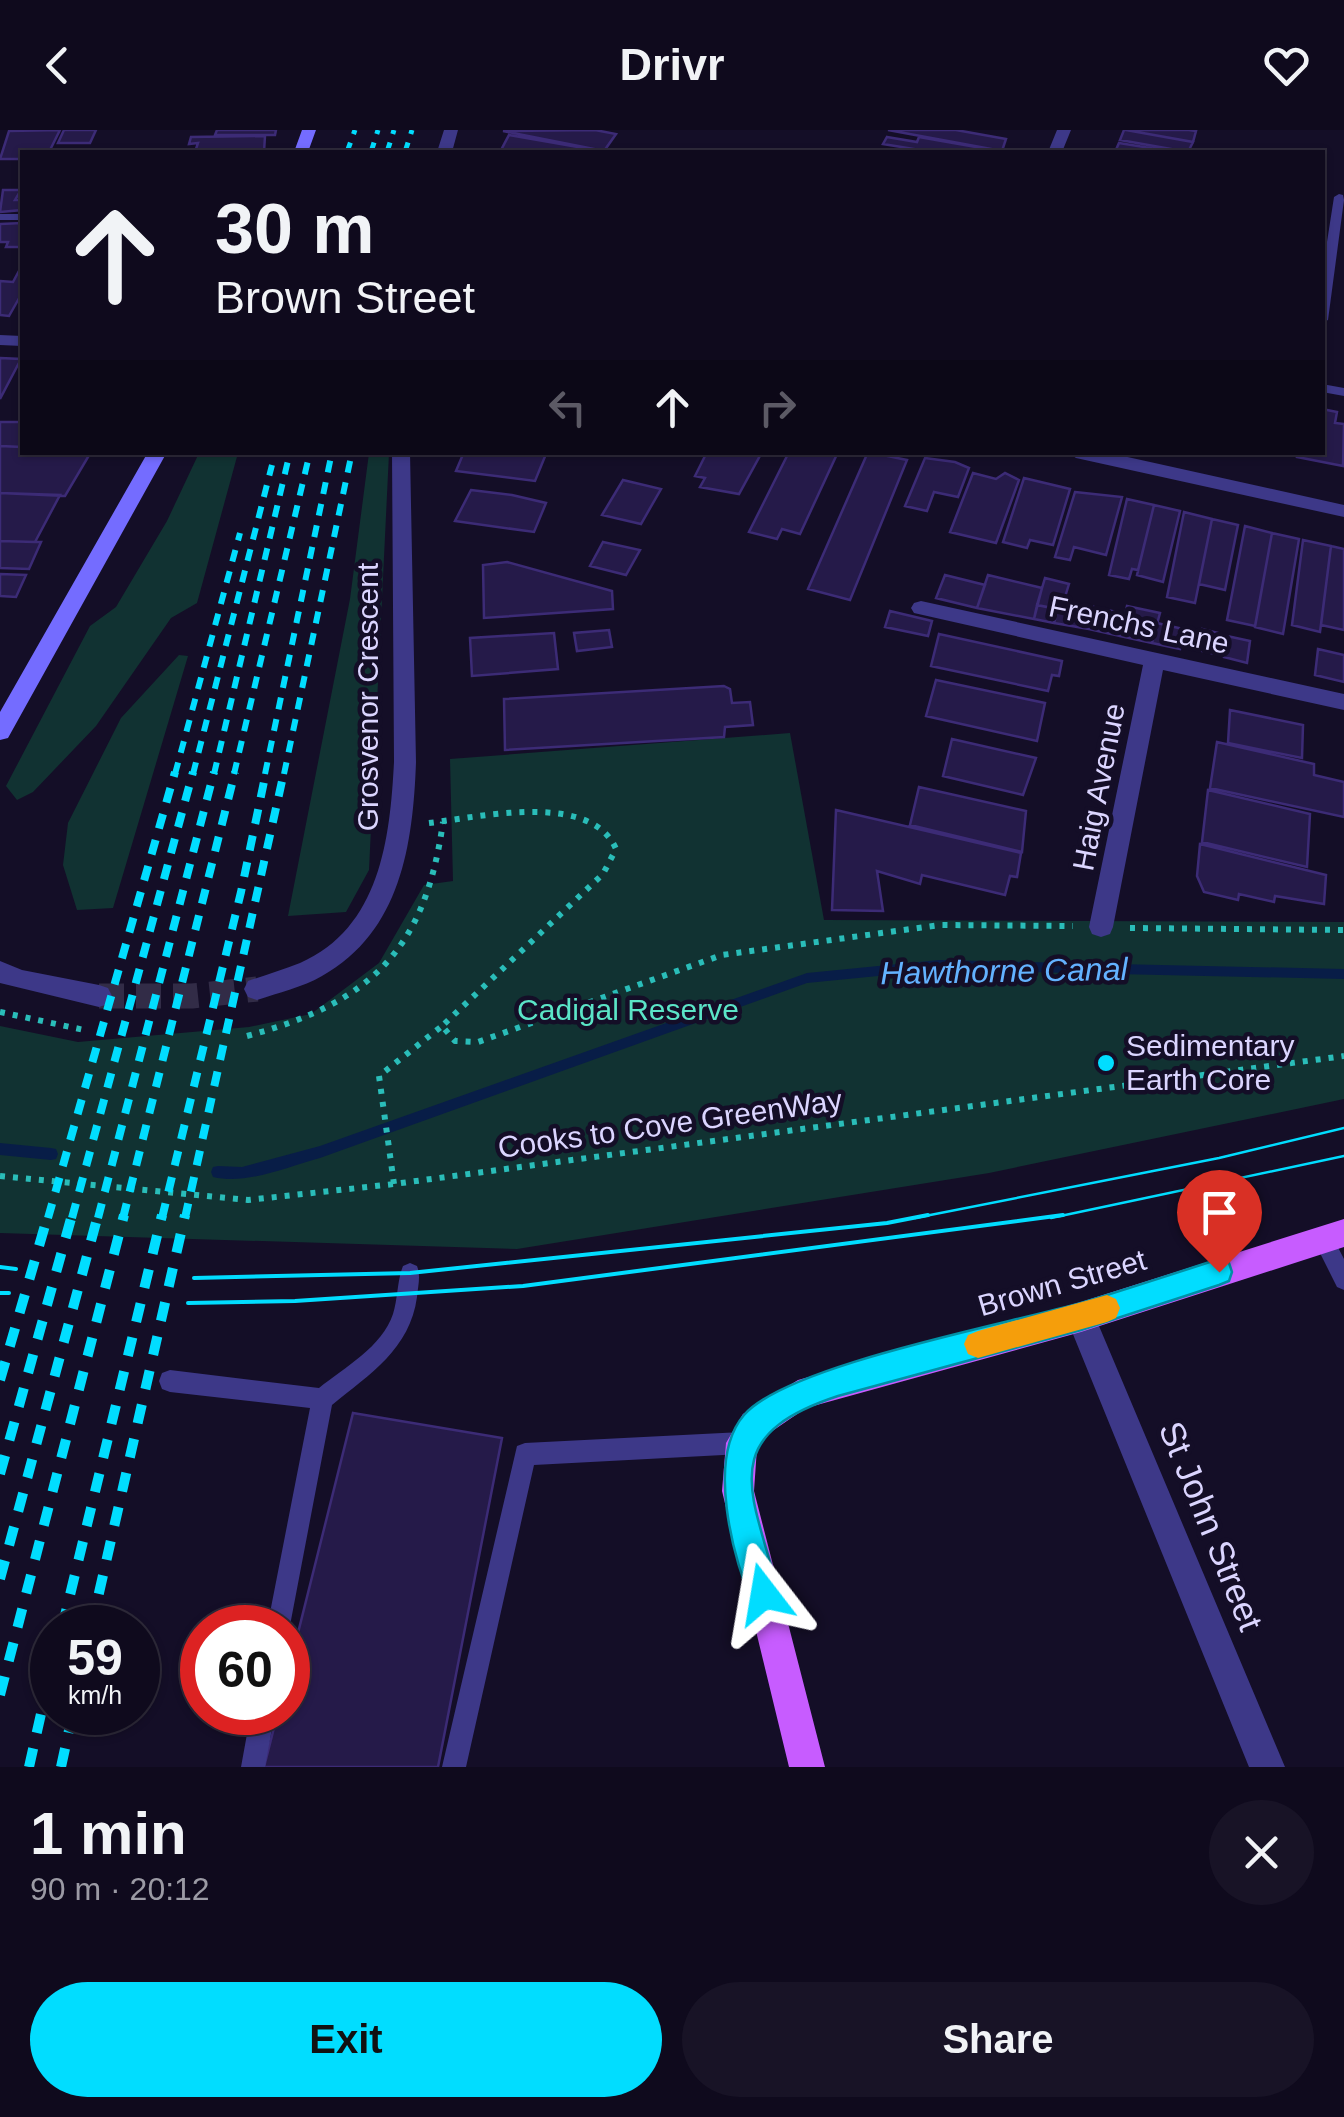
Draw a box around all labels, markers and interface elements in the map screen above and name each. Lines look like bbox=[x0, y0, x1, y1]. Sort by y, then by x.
icon: back bbox=[30, 38, 85, 93]
icon: heart bbox=[1259, 38, 1314, 93]
text: Drivr bbox=[619, 39, 725, 90]
icon: ahead bbox=[50, 190, 180, 320]
text: 30 m bbox=[215, 190, 375, 268]
text: Brown Street bbox=[215, 272, 475, 323]
icon: left bbox=[540, 380, 595, 435]
icon: ahead bbox=[645, 380, 700, 435]
icon: right bbox=[750, 380, 805, 435]
street label: Grosvenor Crescent bbox=[351, 562, 384, 831]
street label: Frenchs Lane bbox=[1046, 589, 1232, 660]
street label: Haig Avenue bbox=[1066, 701, 1131, 873]
water label: Hawthorne Canal bbox=[880, 951, 1129, 991]
park label: Cadigal Reserve bbox=[517, 993, 739, 1026]
place label: Sedimentary Earth Core bbox=[1126, 1029, 1294, 1096]
marker: Sedimentary Earth Core bbox=[1095, 1052, 1117, 1074]
street label: Cooks to Cove GreenWay bbox=[496, 1083, 844, 1164]
pin bbox=[1177, 1170, 1262, 1273]
icon: arrive bbox=[1192, 1185, 1247, 1240]
street label: Brown Street bbox=[974, 1243, 1150, 1322]
street label: St John Street bbox=[1152, 1416, 1271, 1636]
position arrow bbox=[712, 1542, 816, 1646]
speed limit sign: 60 bbox=[180, 1605, 310, 1735]
text: 59 bbox=[67, 1630, 123, 1686]
text: km/h bbox=[68, 1681, 122, 1709]
text: 1 min bbox=[30, 1800, 187, 1867]
button: close bbox=[1209, 1800, 1314, 1905]
text: 90 m · 20:12 bbox=[30, 1871, 210, 1907]
button: Exit bbox=[30, 1982, 662, 2097]
button: Share bbox=[682, 1982, 1314, 2097]

